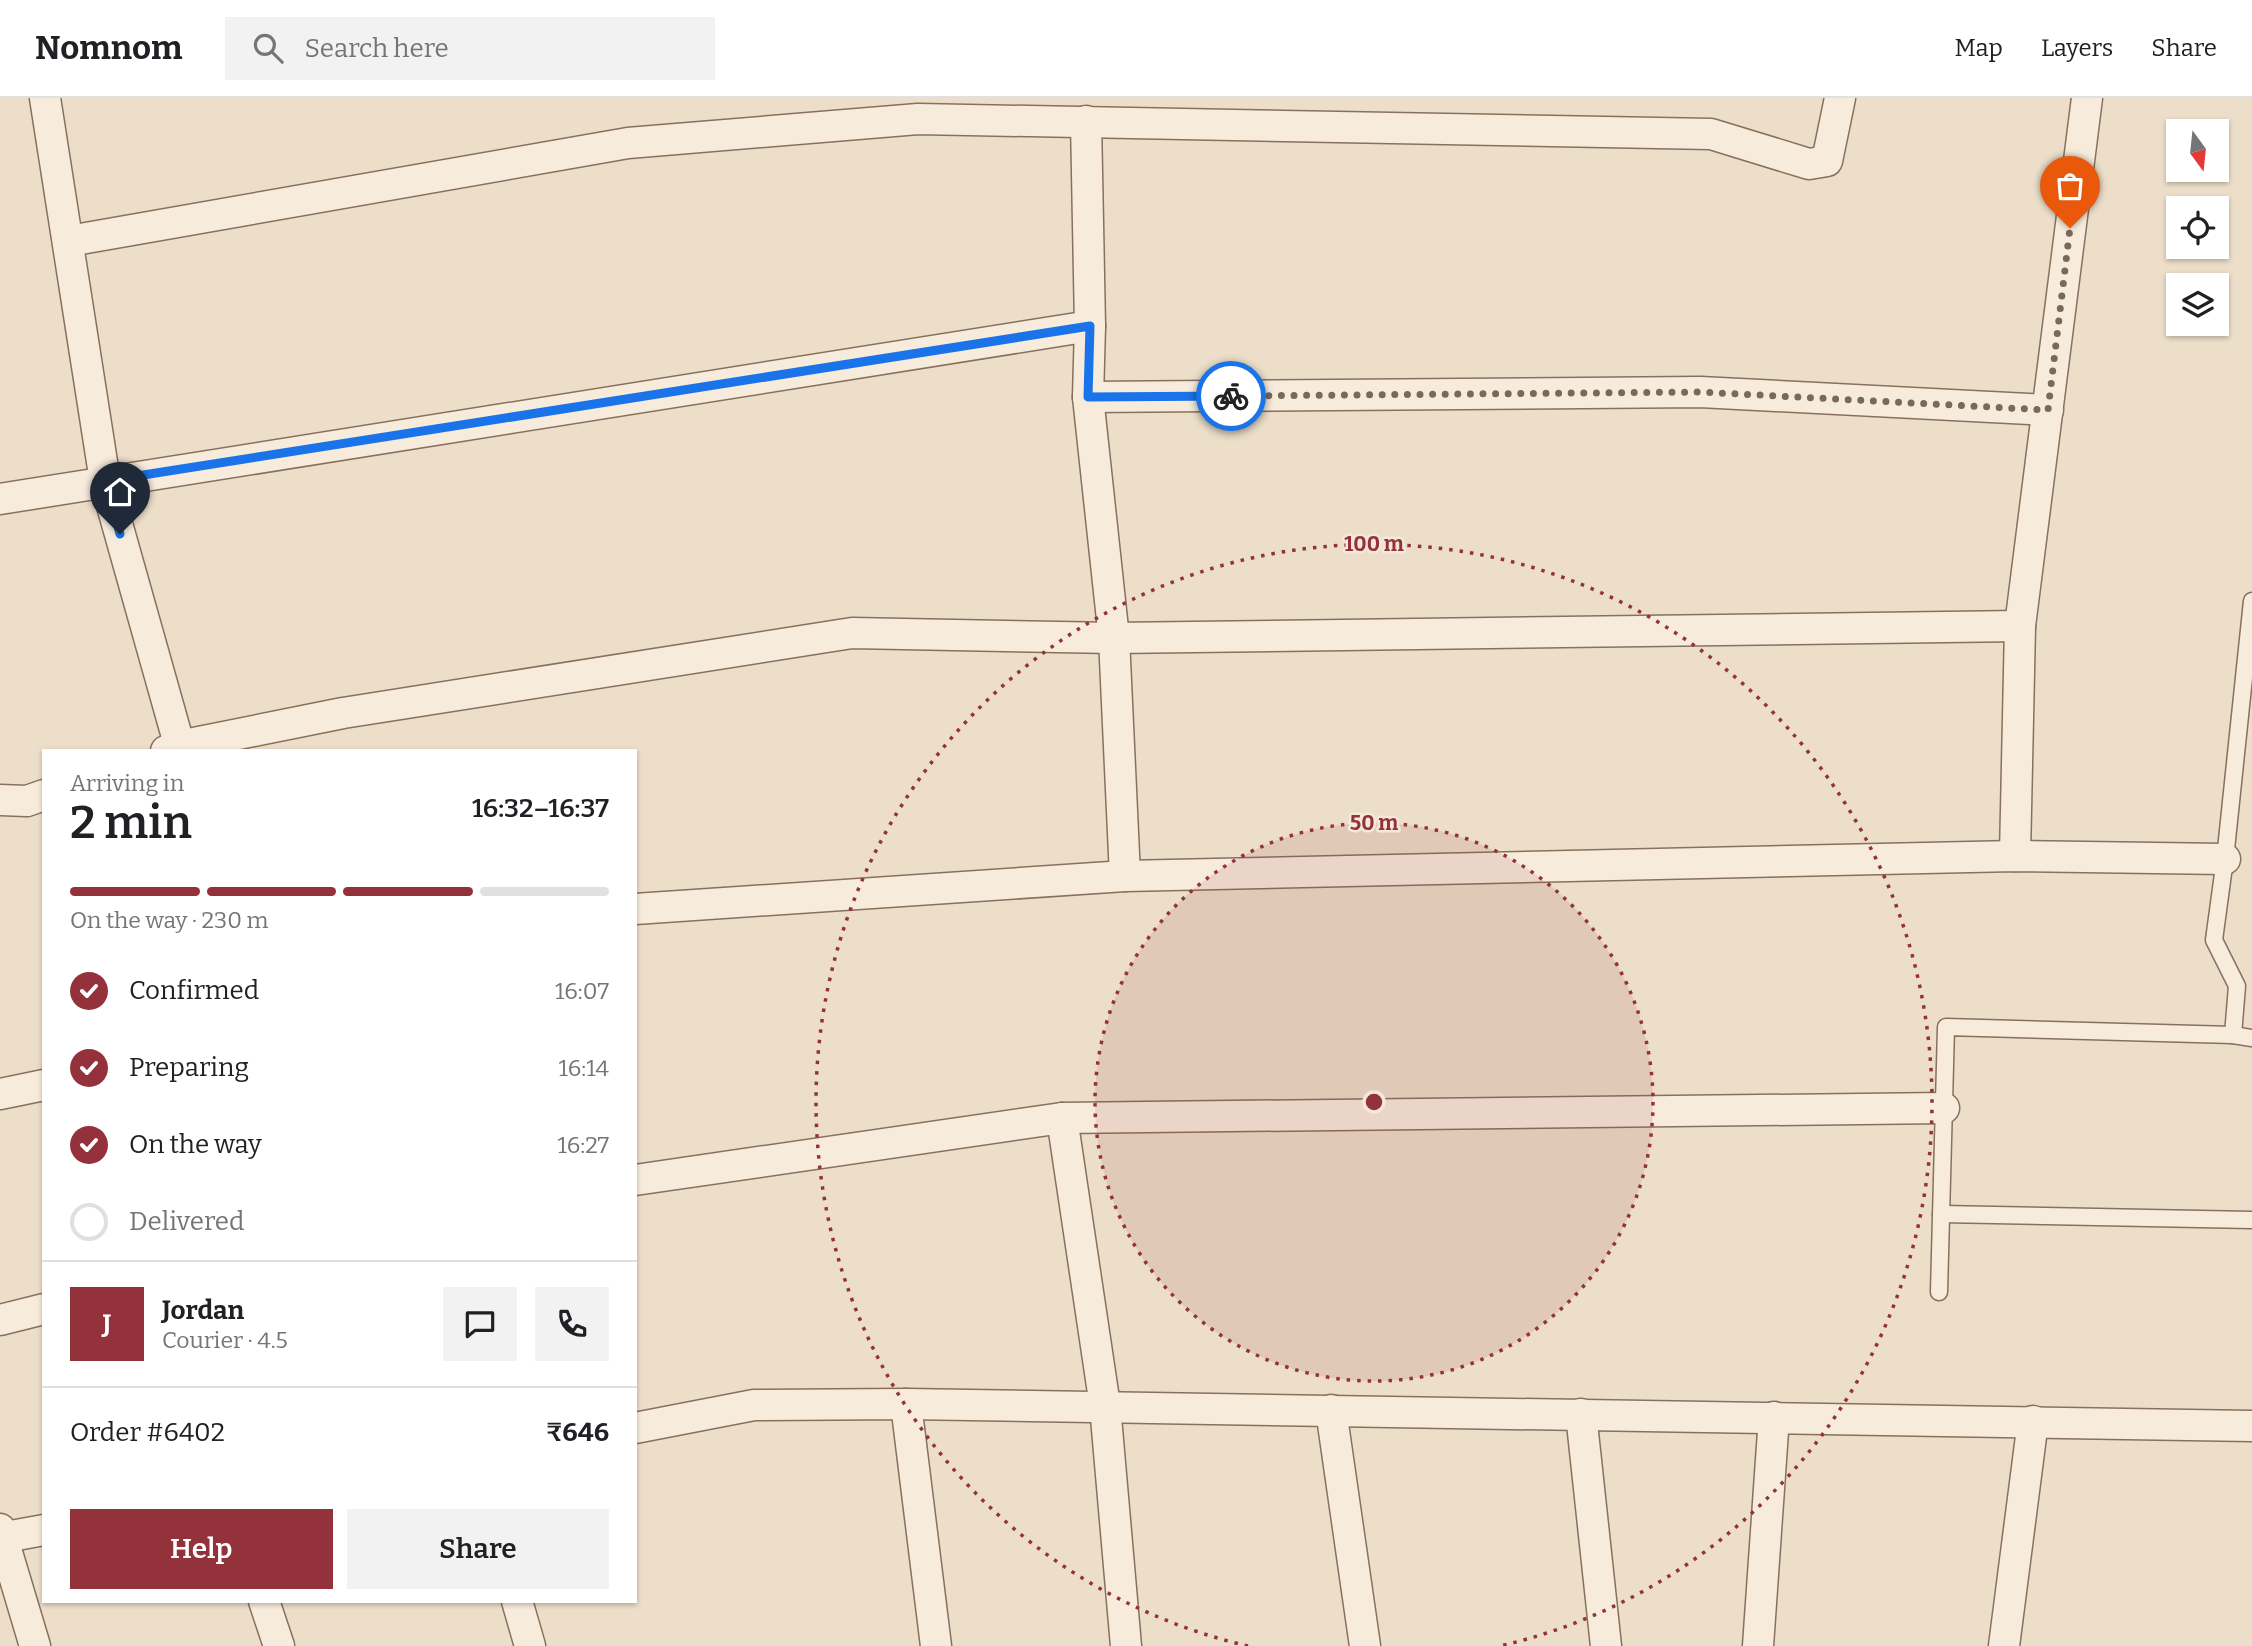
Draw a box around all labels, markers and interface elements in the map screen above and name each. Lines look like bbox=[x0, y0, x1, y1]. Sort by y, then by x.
search box bbox=[225, 17, 715, 80]
text: Nomnom bbox=[35, 28, 183, 68]
icon: search bbox=[249, 29, 287, 67]
text: Search here bbox=[305, 33, 449, 64]
text: Map bbox=[1955, 34, 2003, 62]
text: Layers bbox=[2041, 34, 2113, 62]
text: Share bbox=[2151, 34, 2217, 62]
north arrow bbox=[2166, 119, 2230, 182]
map controls bbox=[2166, 119, 2229, 336]
pin bbox=[2040, 156, 2100, 228]
icon: bag bbox=[2051, 167, 2089, 205]
button: locate bbox=[2166, 196, 2229, 259]
button: layers bbox=[2166, 273, 2229, 336]
courier bbox=[1196, 361, 1266, 431]
icon: bike bbox=[1212, 377, 1250, 415]
pin bbox=[90, 462, 150, 534]
icon: home bbox=[101, 473, 139, 511]
text: 100 m bbox=[1344, 531, 1404, 557]
text: Arriving in bbox=[70, 769, 184, 797]
text: 16:32–16:37 bbox=[472, 793, 609, 824]
text: 2 min bbox=[70, 795, 192, 850]
text: 50 m bbox=[1350, 810, 1398, 836]
text: On the way · 230 m bbox=[70, 906, 268, 934]
icon: check bbox=[70, 972, 108, 1010]
text: Confirmed bbox=[129, 975, 259, 1006]
text: 16:07 bbox=[555, 977, 609, 1005]
icon: check bbox=[70, 1049, 108, 1087]
text: Preparing bbox=[129, 1052, 249, 1083]
text: 16:14 bbox=[559, 1054, 609, 1082]
centre of rings bbox=[1362, 1090, 1386, 1114]
icon: check bbox=[70, 1126, 108, 1164]
text: On the way bbox=[129, 1129, 262, 1160]
text: 16:27 bbox=[557, 1131, 609, 1159]
text: Delivered bbox=[129, 1206, 244, 1237]
button: chat bbox=[443, 1287, 517, 1361]
button: phone bbox=[535, 1287, 609, 1361]
text: Jordan bbox=[162, 1295, 244, 1326]
text: J bbox=[103, 1309, 111, 1340]
text: Courier · 4.5 bbox=[162, 1326, 288, 1354]
text: Order #6402 bbox=[70, 1417, 225, 1448]
text: ₹646 bbox=[546, 1417, 609, 1448]
button: Help bbox=[70, 1509, 333, 1589]
button: Share bbox=[347, 1509, 609, 1589]

